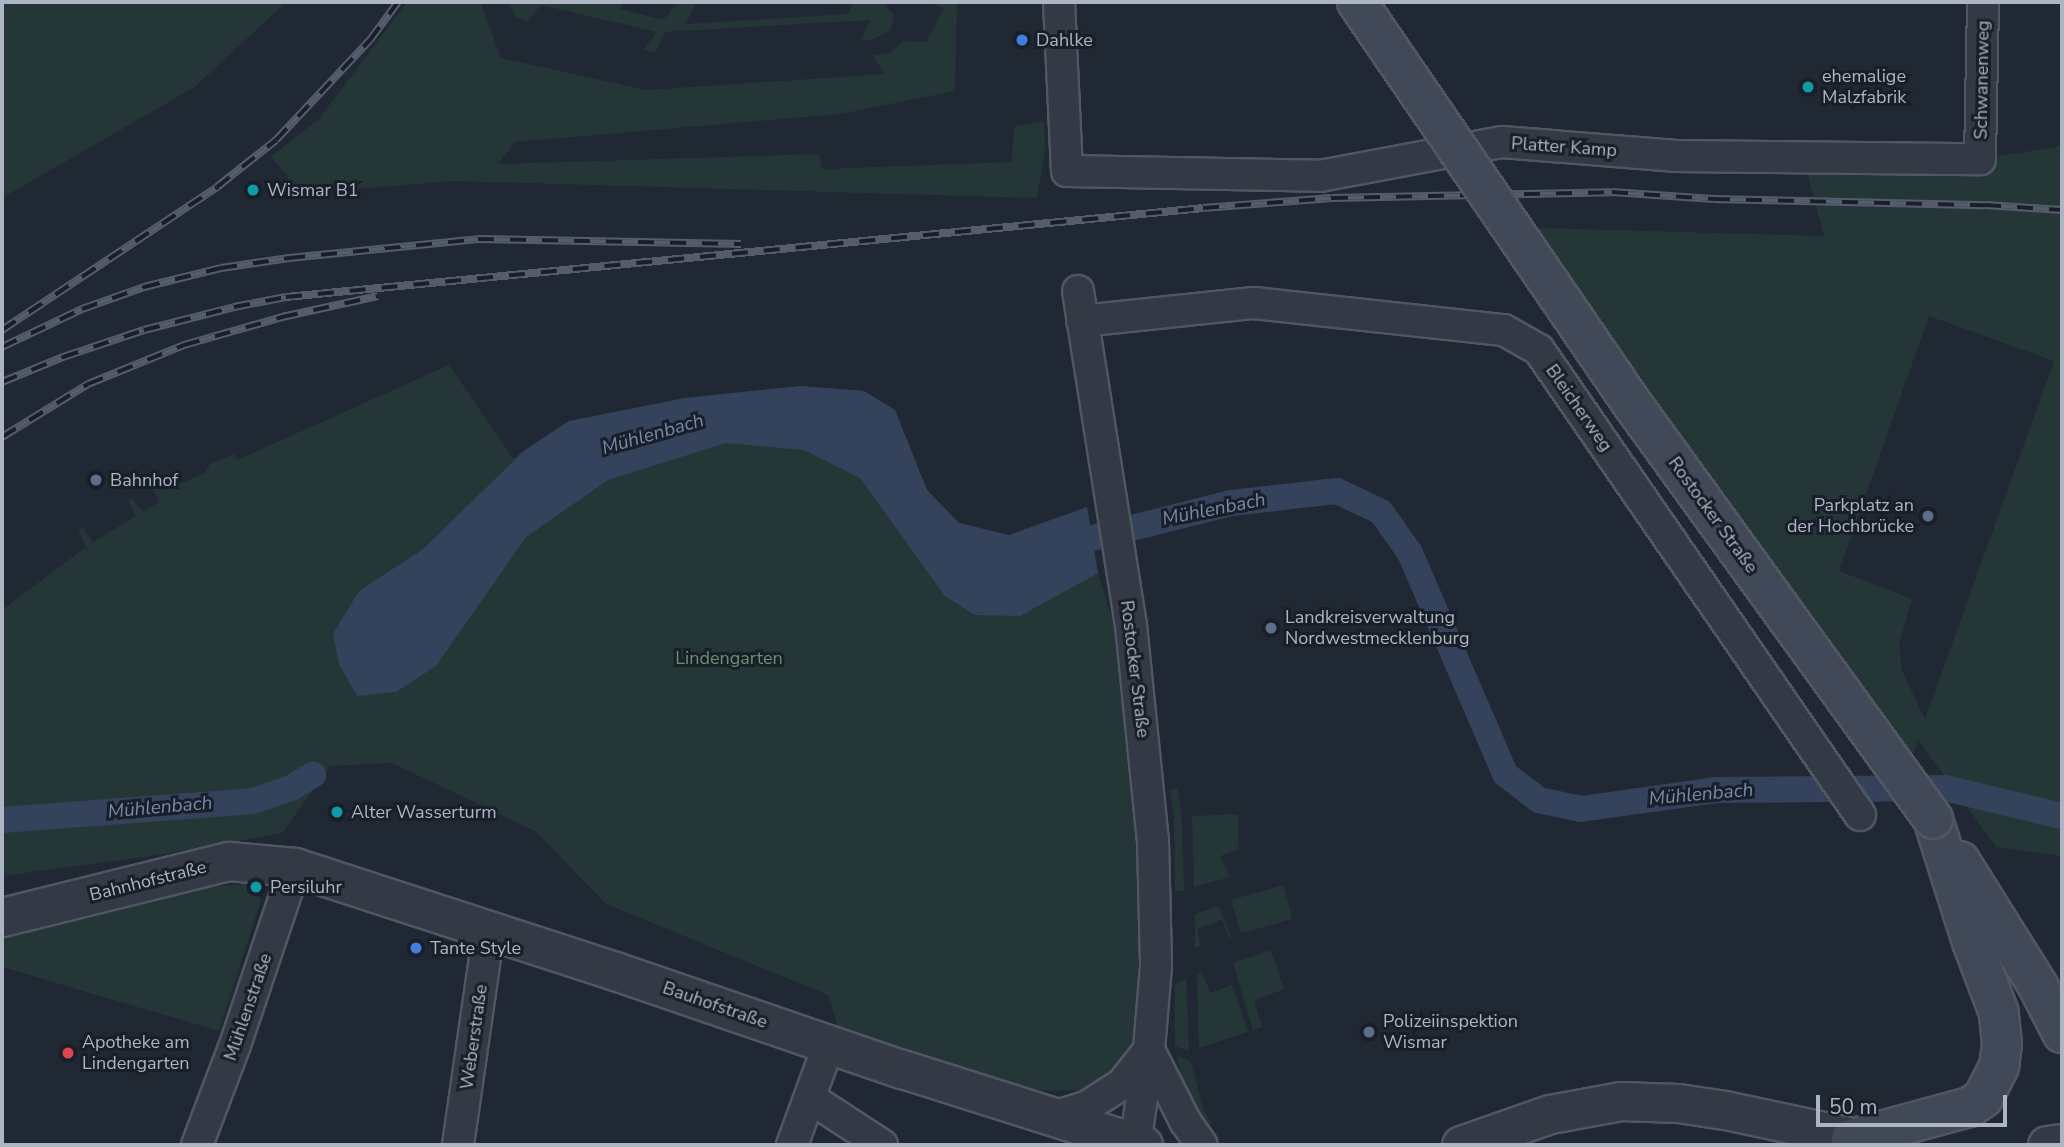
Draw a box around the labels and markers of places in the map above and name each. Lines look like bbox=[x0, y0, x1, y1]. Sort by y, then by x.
place label: Dahlke bbox=[1036, 29, 1093, 51]
marker: Dahlke bbox=[1014, 32, 1030, 48]
place label: ehemalige Malzfabrik bbox=[1822, 66, 1906, 108]
marker: ehemalige Malzfabrik bbox=[1800, 79, 1816, 95]
place label: Wismar B1 bbox=[267, 179, 359, 201]
marker: Wismar B1 bbox=[245, 182, 261, 198]
place label: Bahnhof bbox=[110, 469, 178, 491]
marker: Bahnhof bbox=[88, 472, 104, 488]
place label: Parkplatz an der Hochbrücke bbox=[1787, 495, 1914, 538]
marker: Parkplatz an der Hochbrücke bbox=[1920, 508, 1936, 524]
place label: Landkreisverwaltung Nordwestmecklenburg bbox=[1285, 607, 1469, 650]
marker: Landkreisverwaltung Nordwestmecklenburg bbox=[1263, 620, 1279, 636]
place label: Alter Wasserturm bbox=[351, 801, 497, 823]
marker: Alter Wasserturm bbox=[329, 804, 345, 820]
place label: Persiluhr bbox=[270, 876, 342, 898]
marker: Persiluhr bbox=[248, 879, 264, 895]
place label: Tante Style bbox=[430, 937, 521, 959]
marker: Tante Style bbox=[408, 940, 424, 956]
place label: Polizeiinspektion Wismar bbox=[1383, 1011, 1518, 1054]
marker: Polizeiinspektion Wismar bbox=[1361, 1024, 1377, 1040]
place label: Apotheke am Lindengarten bbox=[82, 1032, 190, 1074]
marker: Apotheke am Lindengarten bbox=[60, 1045, 76, 1061]

